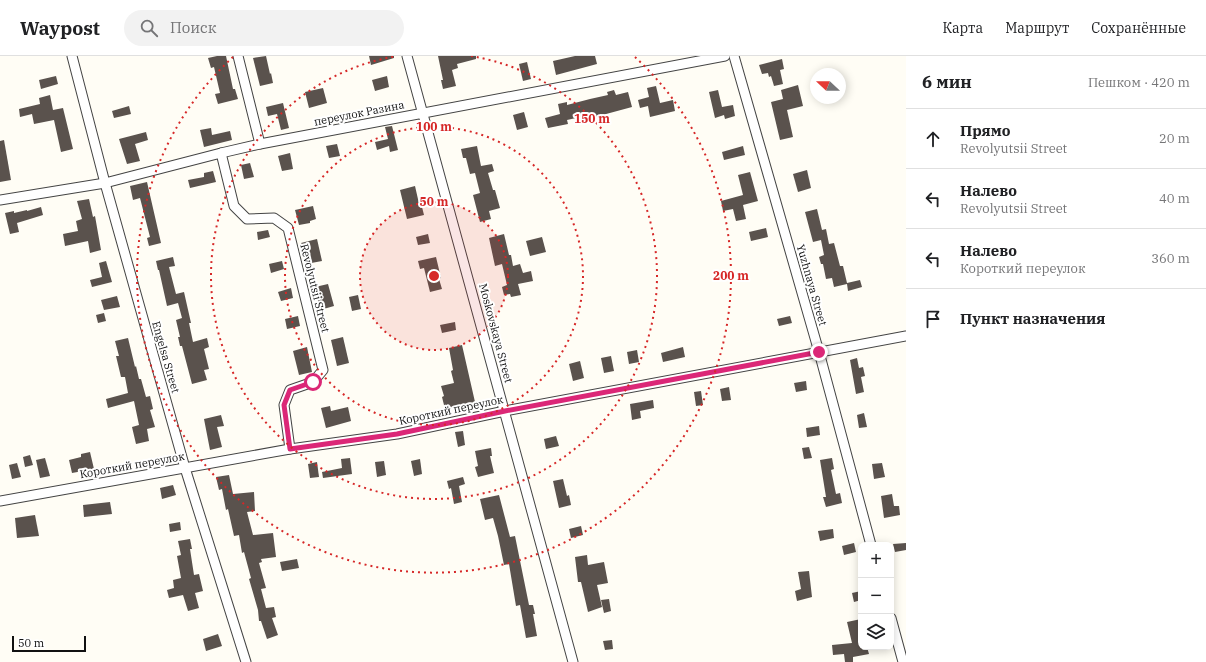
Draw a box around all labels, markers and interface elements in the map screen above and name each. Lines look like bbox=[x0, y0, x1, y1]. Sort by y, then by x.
search box bbox=[124, 10, 404, 46]
text: Waypost bbox=[20, 16, 100, 40]
icon: search bbox=[138, 17, 160, 39]
text: Поиск bbox=[170, 18, 217, 37]
text: Карта bbox=[942, 19, 983, 37]
text: Маршрут bbox=[1005, 19, 1069, 37]
text: Сохранённые bbox=[1091, 19, 1186, 37]
north arrow bbox=[810, 68, 846, 104]
text: 6 мин bbox=[922, 71, 972, 93]
text: Пешком · 420 m bbox=[1088, 74, 1190, 91]
street label: переулок Разина bbox=[313, 97, 405, 129]
text: 150 m bbox=[574, 111, 610, 126]
text: 100 m bbox=[416, 119, 452, 134]
text: Прямо bbox=[960, 121, 1011, 140]
icon: ahead bbox=[922, 128, 944, 150]
text: 20 m bbox=[1159, 130, 1190, 147]
text: Revolyutsii Street bbox=[960, 140, 1067, 157]
text: Налево bbox=[960, 181, 1017, 200]
icon: left bbox=[922, 188, 944, 210]
text: 40 m bbox=[1159, 190, 1190, 207]
text: 50 m bbox=[420, 194, 449, 209]
text: Revolyutsii Street bbox=[960, 200, 1067, 217]
text: Налево bbox=[960, 241, 1017, 260]
street label: Revolyutsii Street bbox=[297, 242, 333, 334]
street label: Yuzhnaya Street bbox=[794, 243, 830, 327]
icon: left bbox=[922, 248, 944, 270]
text: 360 m bbox=[1151, 250, 1190, 267]
text: Короткий переулок bbox=[960, 260, 1086, 277]
text: 200 m bbox=[713, 268, 749, 283]
centre of rings bbox=[427, 269, 441, 283]
street label: Moskovskaya Street bbox=[476, 282, 516, 384]
icon: arrive bbox=[922, 308, 944, 330]
text: Пункт назначения bbox=[960, 309, 1106, 328]
street label: Engelsa Street bbox=[149, 319, 183, 395]
route end bbox=[810, 343, 828, 361]
route start bbox=[304, 373, 322, 391]
street label: Короткий переулок bbox=[398, 392, 505, 428]
street label: Короткий переулок bbox=[78, 449, 186, 481]
map controls bbox=[858, 542, 894, 650]
button: + bbox=[858, 542, 894, 578]
button: − bbox=[858, 578, 894, 614]
button: layers bbox=[858, 614, 894, 650]
scale bar bbox=[12, 634, 86, 653]
text: 50 m bbox=[18, 636, 44, 650]

